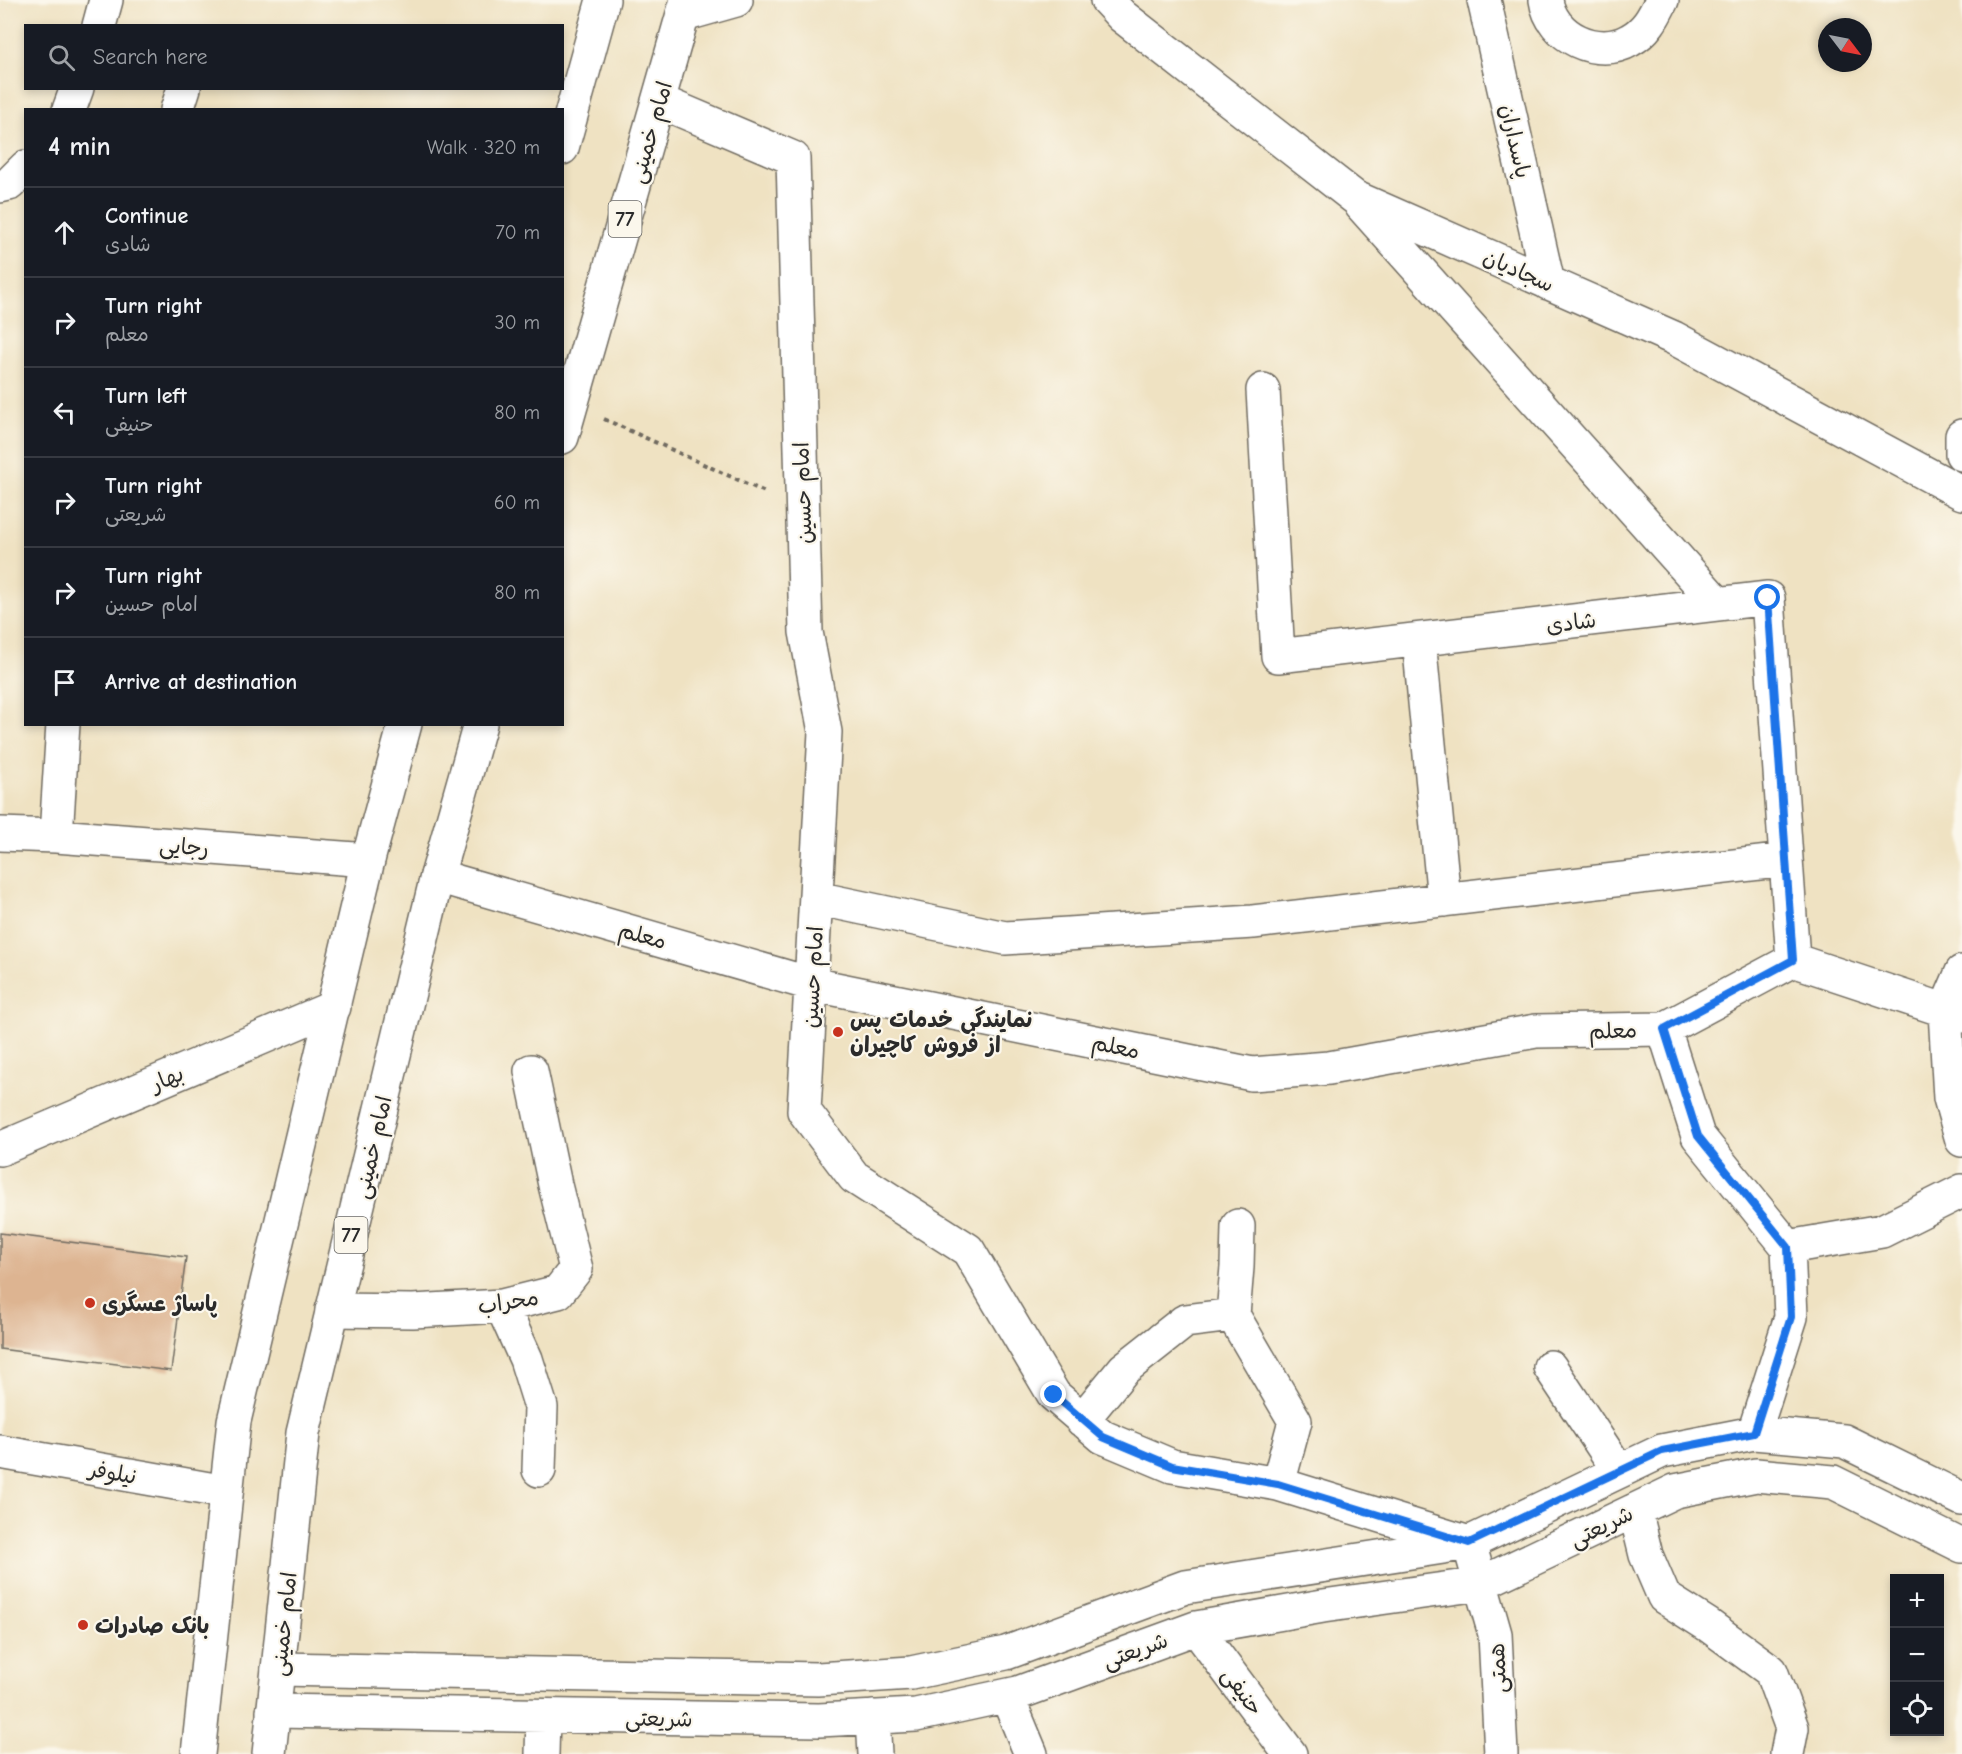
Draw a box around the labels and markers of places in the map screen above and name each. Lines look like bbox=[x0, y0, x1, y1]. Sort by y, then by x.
place label: نمایندگی خدمات پس از فروش کاچیران bbox=[850, 1006, 1032, 1058]
marker: نمایندگی خدمات پس از فروش کاچیران bbox=[831, 1025, 845, 1039]
place label: پاساژ عسگری bbox=[102, 1290, 218, 1318]
marker: پاساژ عسگری bbox=[83, 1296, 97, 1310]
place label: بانک صادرات bbox=[95, 1613, 209, 1639]
marker: بانک صادرات bbox=[76, 1618, 90, 1632]

